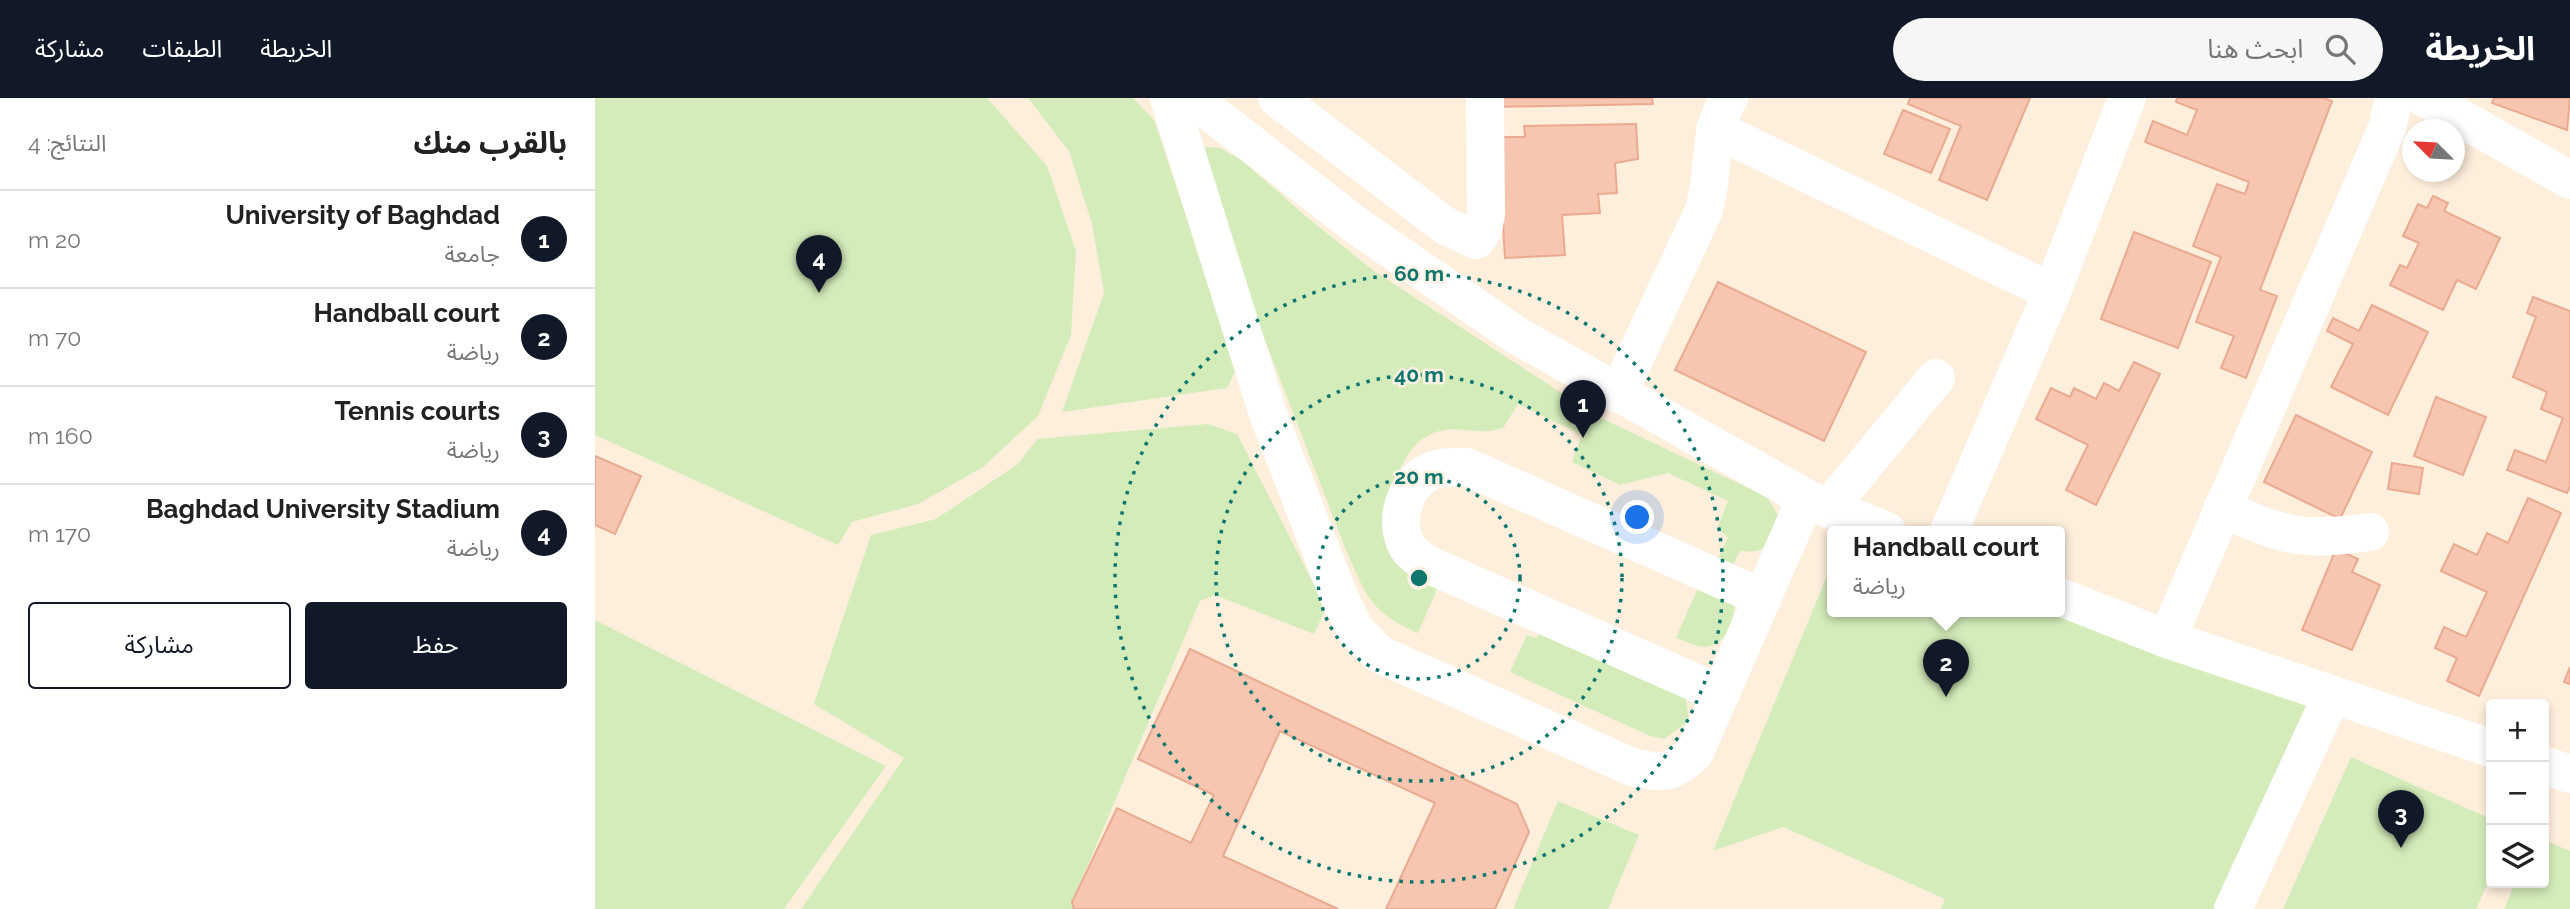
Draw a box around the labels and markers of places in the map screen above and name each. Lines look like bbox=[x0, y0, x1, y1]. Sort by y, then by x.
pin: 4 bbox=[796, 235, 842, 293]
pin: 1 bbox=[1560, 380, 1606, 438]
centre of rings bbox=[1407, 566, 1431, 590]
pin: 2 bbox=[1923, 639, 1969, 697]
pin: 3 bbox=[2378, 790, 2424, 848]

